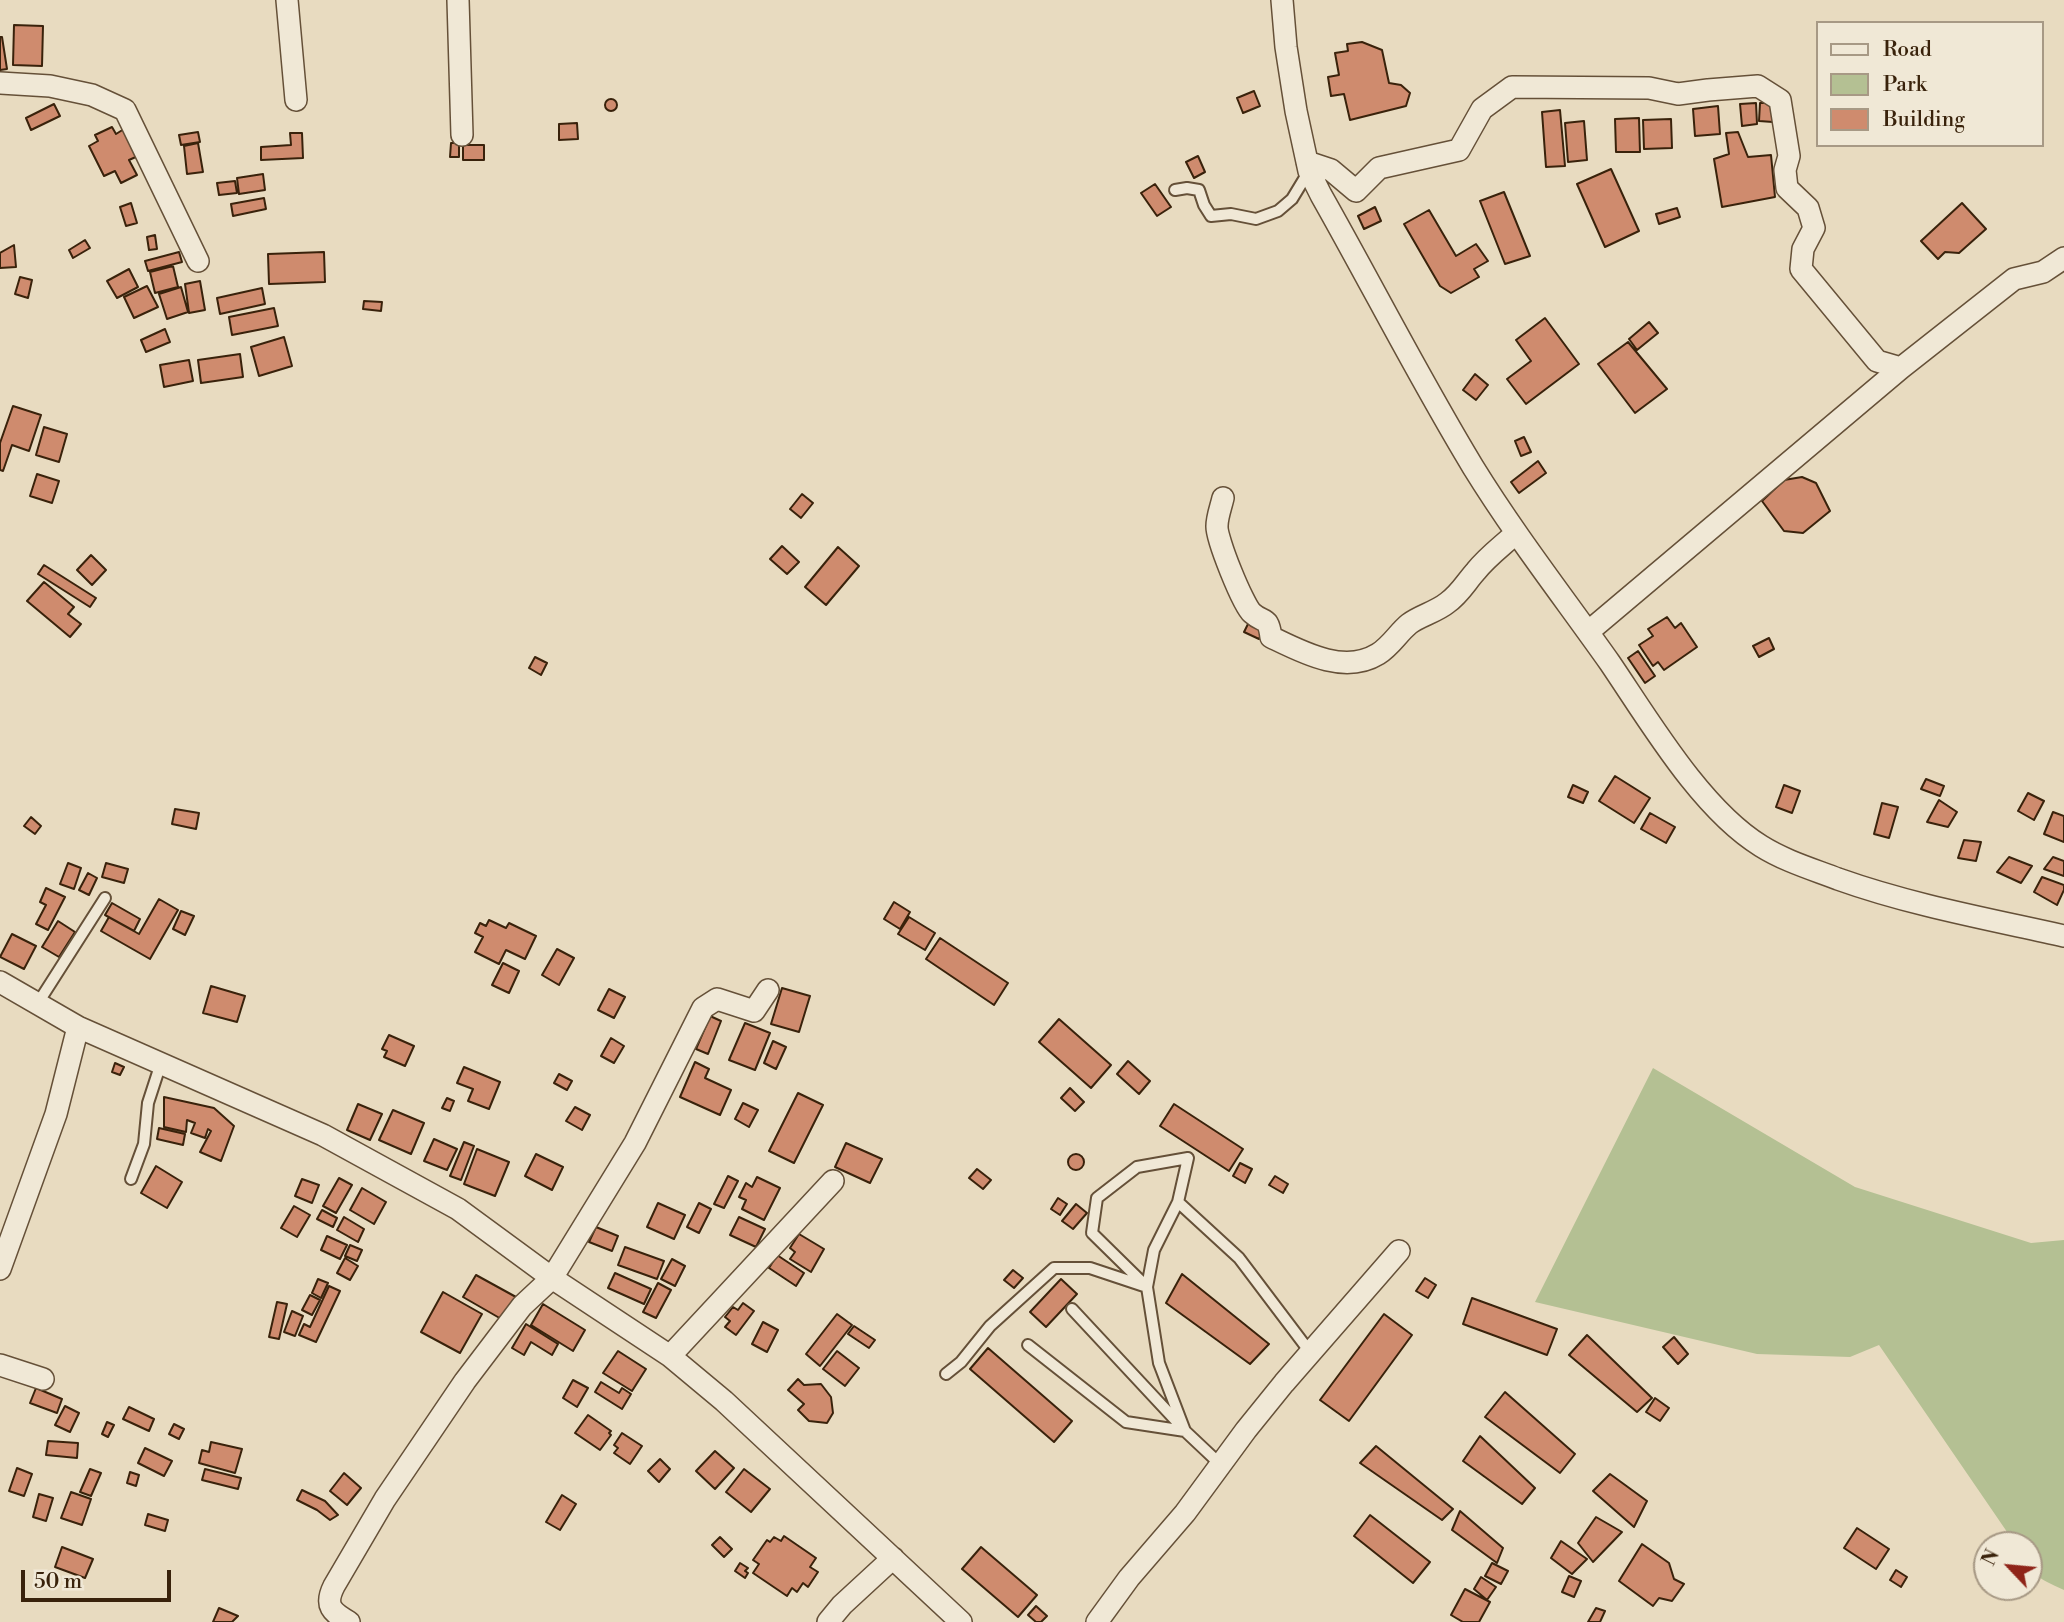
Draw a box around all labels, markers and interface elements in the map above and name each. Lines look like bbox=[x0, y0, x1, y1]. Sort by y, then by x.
legend bbox=[1815, 21, 2043, 147]
text: Road bbox=[1883, 37, 1932, 63]
text: Park bbox=[1883, 72, 1927, 98]
text: Building bbox=[1883, 107, 1965, 133]
north arrow bbox=[1973, 1531, 2043, 1601]
text: N bbox=[1977, 1546, 2005, 1570]
scale bar bbox=[24, 1556, 175, 1600]
text: 50 m bbox=[34, 1569, 82, 1595]

